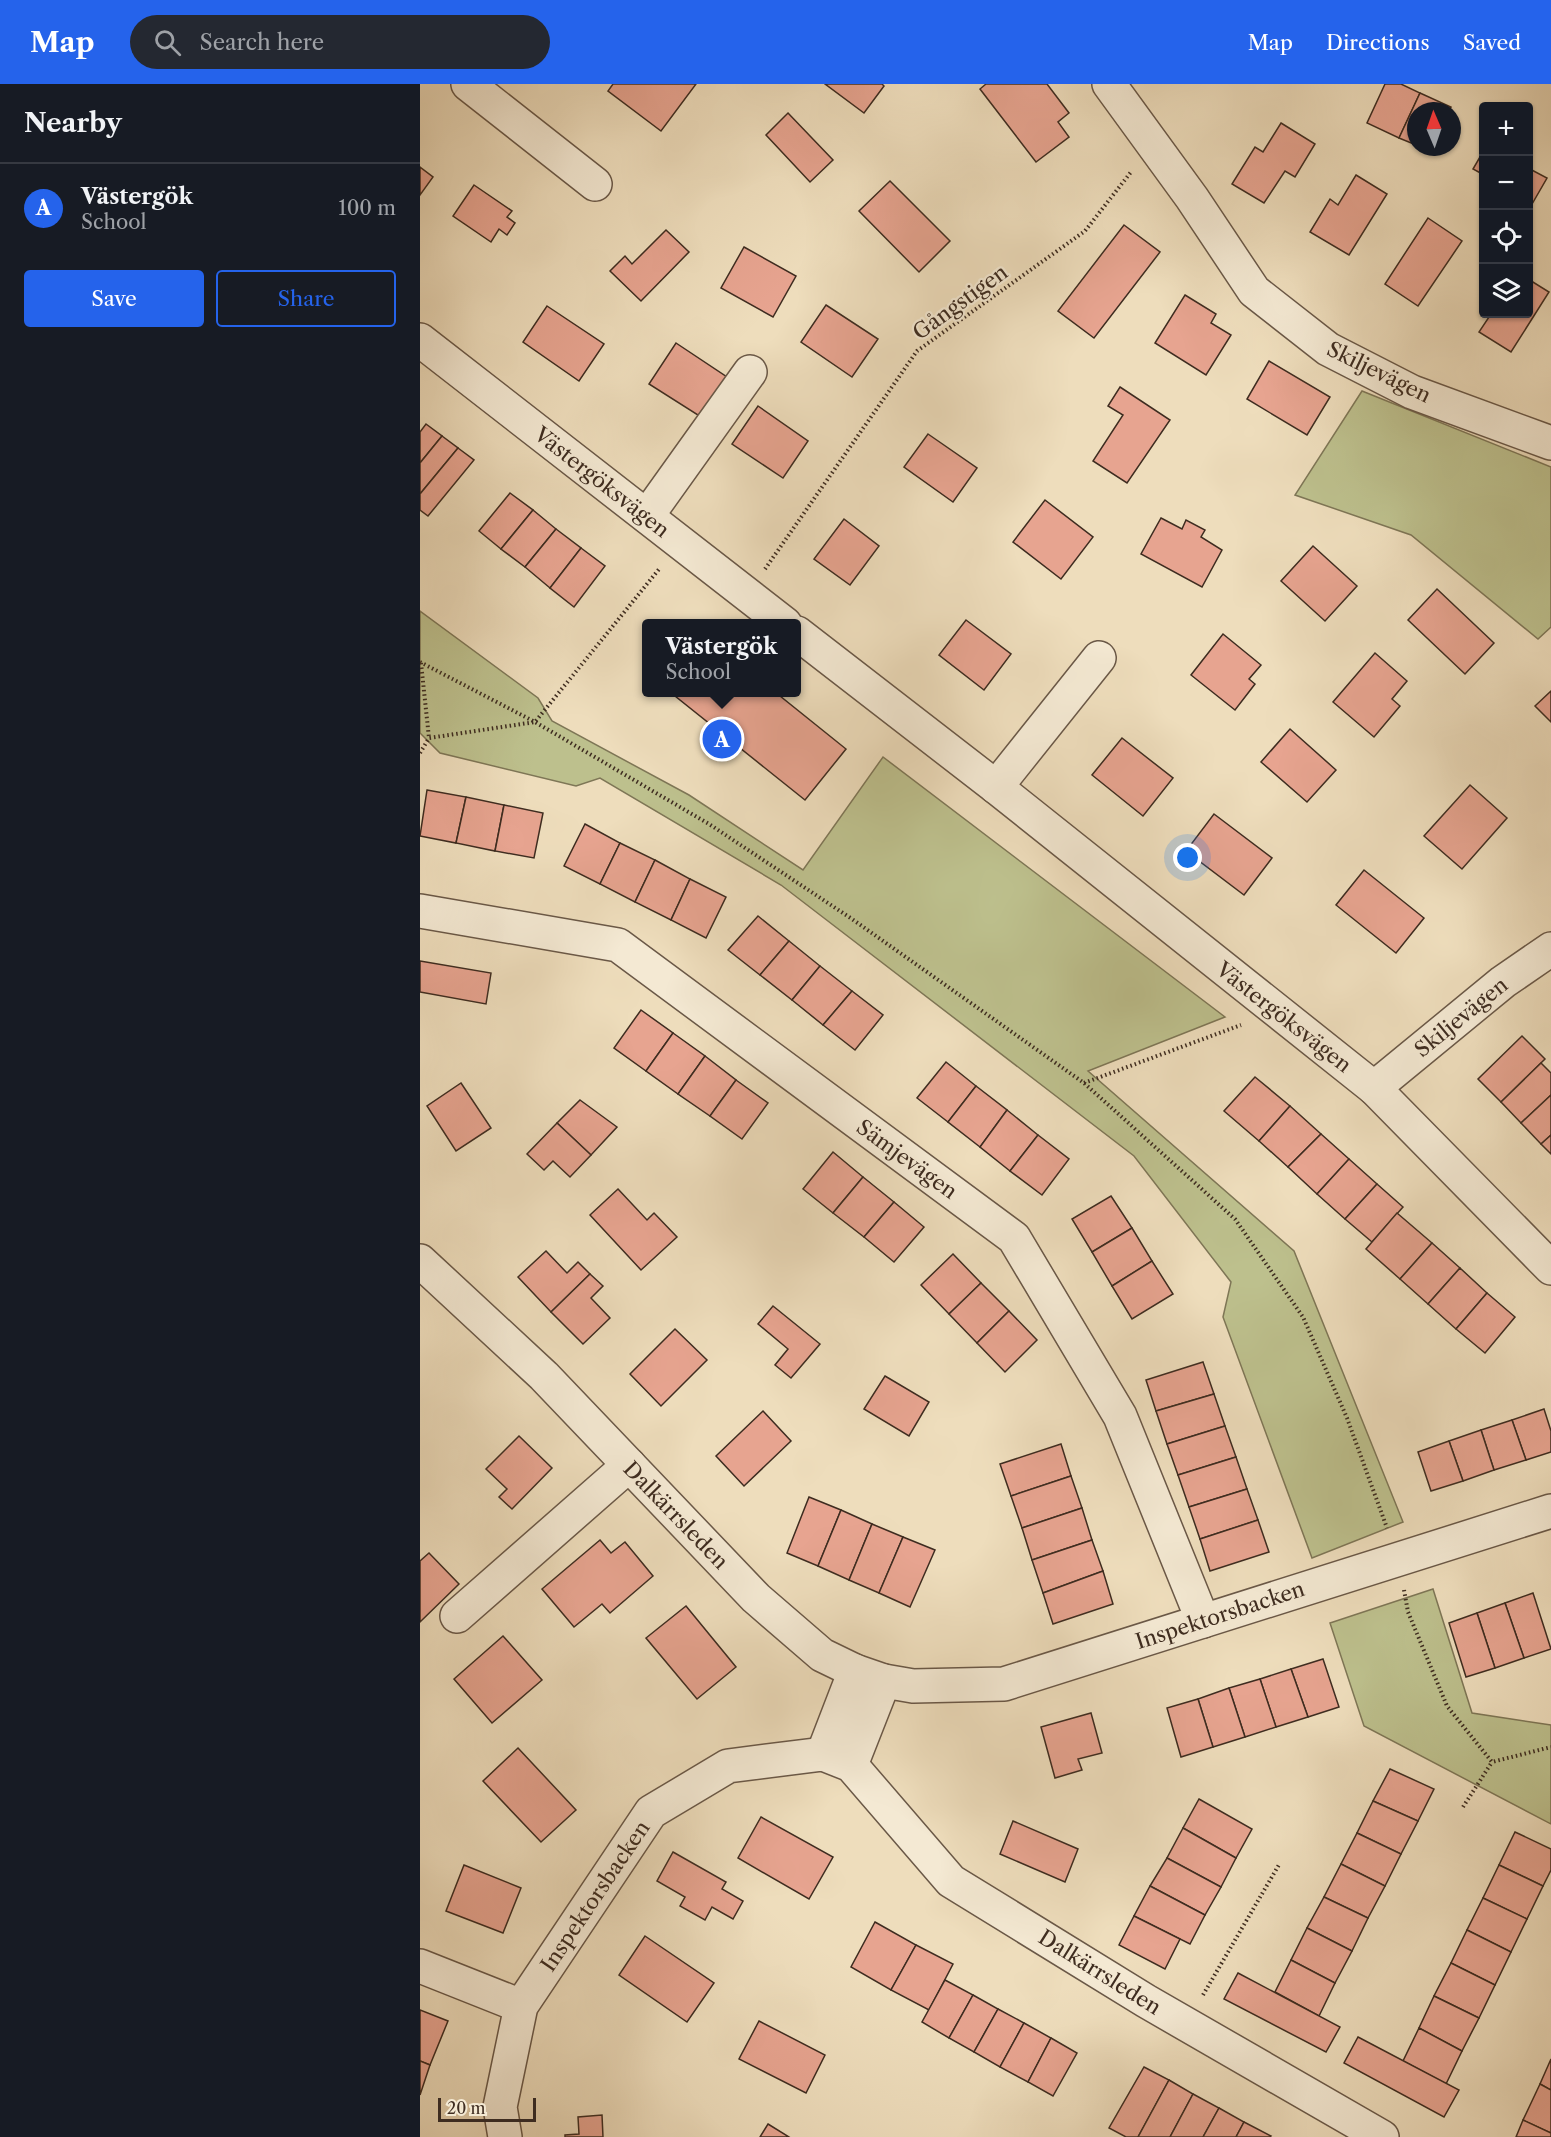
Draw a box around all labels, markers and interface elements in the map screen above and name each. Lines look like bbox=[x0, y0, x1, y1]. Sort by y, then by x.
search box bbox=[130, 15, 550, 69]
text: Map bbox=[30, 25, 94, 59]
icon: search bbox=[151, 26, 184, 59]
text: Search here bbox=[199, 29, 324, 56]
text: Map bbox=[1248, 30, 1293, 55]
text: Directions bbox=[1326, 30, 1430, 55]
text: Saved bbox=[1463, 30, 1521, 55]
north arrow bbox=[1407, 102, 1461, 156]
map controls bbox=[1479, 102, 1533, 318]
button: + bbox=[1479, 102, 1533, 156]
text: Nearby bbox=[24, 107, 122, 139]
button: − bbox=[1479, 156, 1533, 210]
text: Västergök bbox=[81, 183, 193, 210]
text: A bbox=[36, 196, 51, 220]
text: 100 m bbox=[338, 196, 396, 220]
text: School bbox=[81, 210, 146, 234]
button: locate bbox=[1479, 210, 1533, 264]
street label: Gångstigen bbox=[908, 259, 1012, 345]
button: layers bbox=[1479, 264, 1533, 318]
button: Save bbox=[24, 270, 204, 327]
button: Share bbox=[216, 270, 396, 327]
street label: Skiljevägen bbox=[1323, 336, 1435, 408]
street label: Västergöksvägen bbox=[529, 421, 675, 543]
popup bbox=[642, 619, 801, 697]
text: Västergök bbox=[666, 633, 777, 660]
text: School bbox=[666, 660, 731, 684]
pin: A bbox=[702, 716, 742, 762]
your location bbox=[1173, 843, 1202, 872]
street label: Västergöksvägen bbox=[1211, 956, 1357, 1078]
street label: Skiljevägen bbox=[1409, 972, 1513, 1062]
street label: Sämjevägen bbox=[852, 1114, 962, 1204]
street label: Dalkärrsleden bbox=[619, 1456, 733, 1574]
street label: Inspektorsbacken bbox=[1132, 1576, 1308, 1654]
street label: Inspektorsbacken bbox=[535, 1816, 655, 1976]
street label: Dalkärrsleden bbox=[1034, 1924, 1166, 2020]
scale bar bbox=[438, 2095, 536, 2122]
text: 20 m bbox=[447, 2098, 486, 2118]

